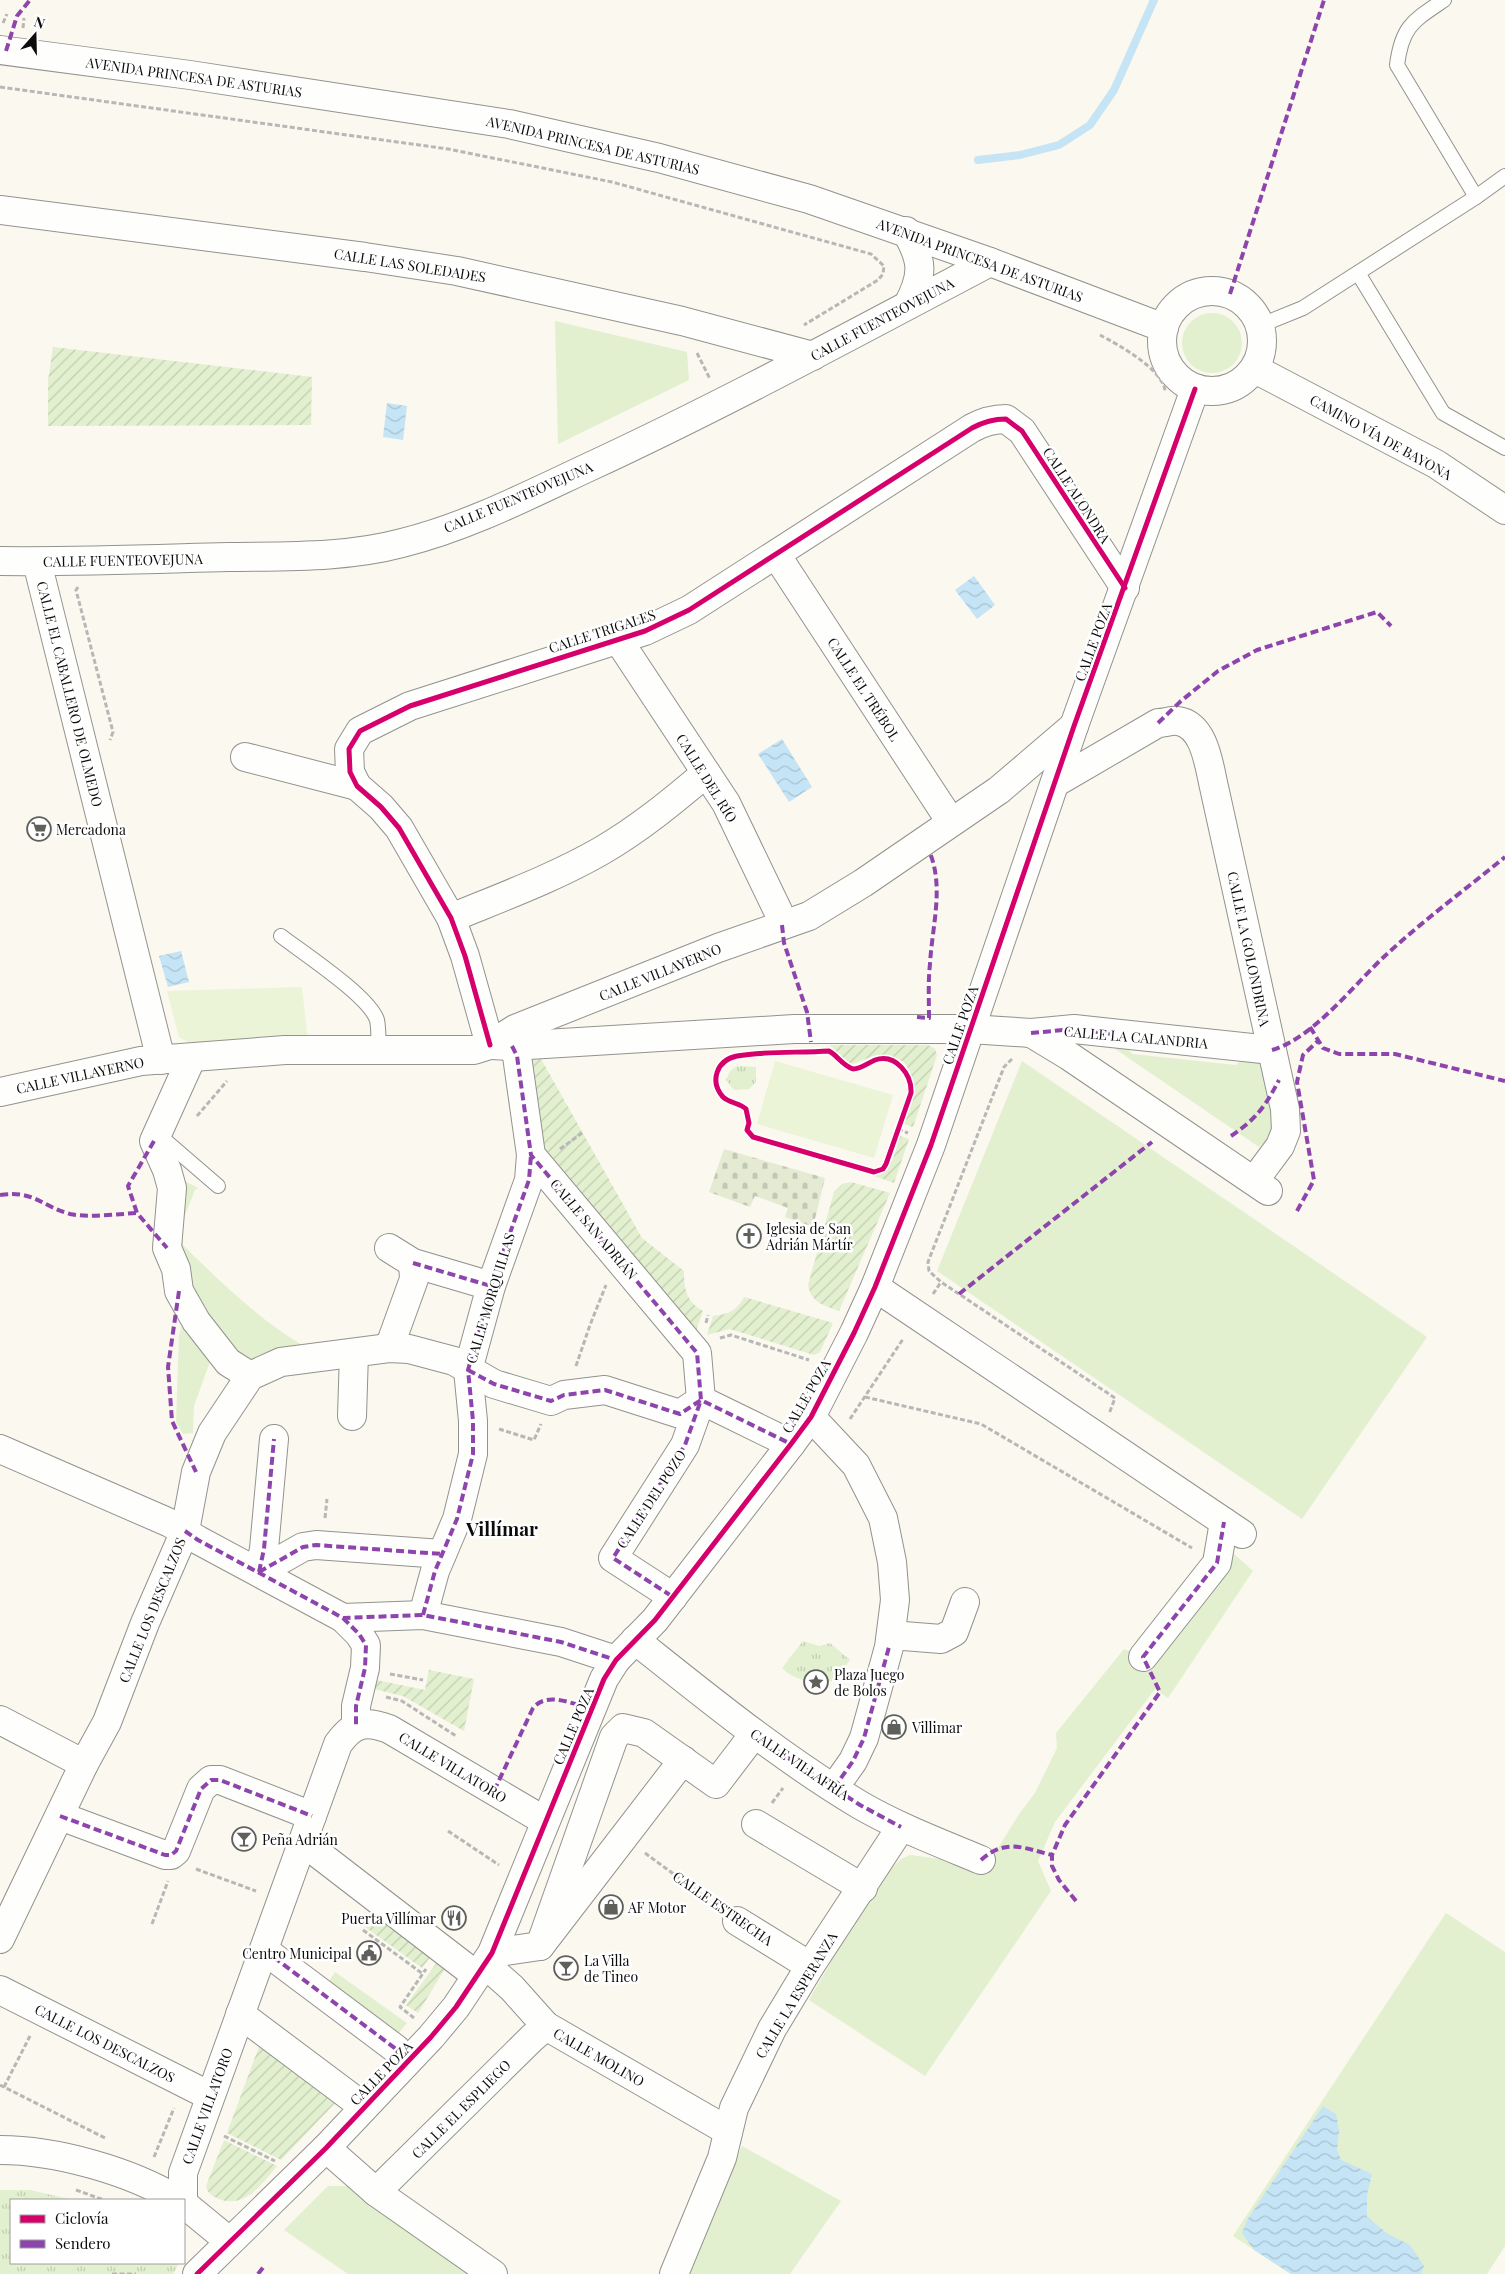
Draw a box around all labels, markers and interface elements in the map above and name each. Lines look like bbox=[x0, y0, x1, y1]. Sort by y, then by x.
north arrow bbox=[10, 10, 60, 60]
text: N bbox=[32, 12, 48, 33]
street label: AVENIDA PRINCESA DE ASTURIAS bbox=[84, 52, 303, 102]
street label: AVENIDA PRINCESA DE ASTURIAS bbox=[484, 111, 702, 179]
street label: AVENIDA PRINCESA DE ASTURIAS bbox=[873, 213, 1086, 306]
street label: CALLE LAS SOLEDADES bbox=[333, 244, 487, 286]
street label: CALLE FUENTEOVEJUNA bbox=[807, 273, 957, 365]
street label: CAMINO VÍA DE BAYONA bbox=[1307, 390, 1456, 484]
street label: CALLE ALONDRA bbox=[1039, 443, 1115, 547]
street label: CALLE FUENTEOVEJUNA bbox=[441, 457, 596, 537]
street label: CALLE FUENTEOVEJUNA bbox=[43, 549, 203, 571]
street label: CALLE EL CABALLERO DE OLMEDO bbox=[33, 579, 107, 809]
street label: CALLE POZA bbox=[1070, 600, 1116, 684]
street label: CALLE TRIGALES bbox=[546, 605, 658, 657]
street label: CALLE EL TRÉBOL bbox=[823, 633, 905, 745]
street label: CALLE DEL RÍO bbox=[672, 730, 742, 826]
supermarket icon: Mercadona bbox=[26, 816, 52, 842]
place label: Mercadona bbox=[56, 820, 126, 839]
street label: CALLE LA GOLONDRINA bbox=[1223, 870, 1275, 1028]
street label: CALLE VILLAYERNO bbox=[596, 939, 724, 1005]
street label: CALLE POZA bbox=[938, 983, 982, 1067]
street label: CALLE LA CALANDRIA bbox=[1063, 1021, 1209, 1053]
street label: CALLE VILLAYERNO bbox=[14, 1052, 146, 1098]
street label: CALLE SAN ADRIÁN bbox=[546, 1174, 642, 1284]
place label: Iglesia de San Adrián Mártír bbox=[765, 1219, 853, 1254]
church icon: Iglesia de San Adrián Mártír bbox=[736, 1223, 762, 1249]
street label: CALLE MORQUILLAS bbox=[461, 1230, 519, 1366]
street label: CALLE POZA bbox=[777, 1355, 835, 1436]
street label: CALLE DEL POZO bbox=[612, 1446, 690, 1552]
district label: Villímar bbox=[465, 1515, 538, 1541]
street label: CALLE LOS DESCALZOS bbox=[114, 1535, 190, 1685]
place label: Plaza Juego de Bolos bbox=[834, 1665, 905, 1700]
place icon: Plaza Juego de Bolos bbox=[803, 1669, 829, 1695]
street label: CALLE POZA bbox=[548, 1684, 598, 1768]
shop icon: Villimar bbox=[881, 1714, 907, 1740]
place label: Villimar bbox=[911, 1718, 963, 1737]
street label: CALLE VILLAFRÍA bbox=[747, 1724, 853, 1804]
street label: CALLE VILLATORO bbox=[396, 1727, 510, 1807]
bar icon: Peña Adrián bbox=[231, 1826, 257, 1852]
place label: Peña Adrián bbox=[262, 1830, 339, 1849]
street label: CALLE ESTRECHA bbox=[669, 1866, 777, 1950]
shop icon: AF Motor bbox=[598, 1894, 624, 1920]
place label: AF Motor bbox=[627, 1898, 687, 1917]
restaurant icon: Puerta Villímar bbox=[441, 1905, 467, 1931]
place label: Puerta Villímar bbox=[341, 1909, 437, 1928]
street label: CALLE LA ESPERANZA bbox=[751, 1928, 841, 2062]
public building icon: Centro Municipal bbox=[356, 1940, 382, 1966]
place label: Centro Municipal bbox=[242, 1944, 352, 1963]
place label: La Villa de Tineo bbox=[584, 1951, 639, 1986]
bar icon: La Villa de Tineo bbox=[553, 1955, 579, 1981]
street label: CALLE LOS DESCALZOS bbox=[32, 1999, 178, 2087]
street label: CALLE MOLINO bbox=[550, 2023, 648, 2091]
street label: CALLE POZA bbox=[346, 2037, 417, 2109]
street label: CALLE VILLATORO bbox=[177, 2045, 237, 2167]
street label: CALLE EL ESPLIEGO bbox=[407, 2055, 515, 2163]
legend bbox=[10, 2199, 185, 2264]
text: Ciclovía bbox=[55, 2208, 109, 2228]
text: Sendero bbox=[55, 2233, 111, 2253]

